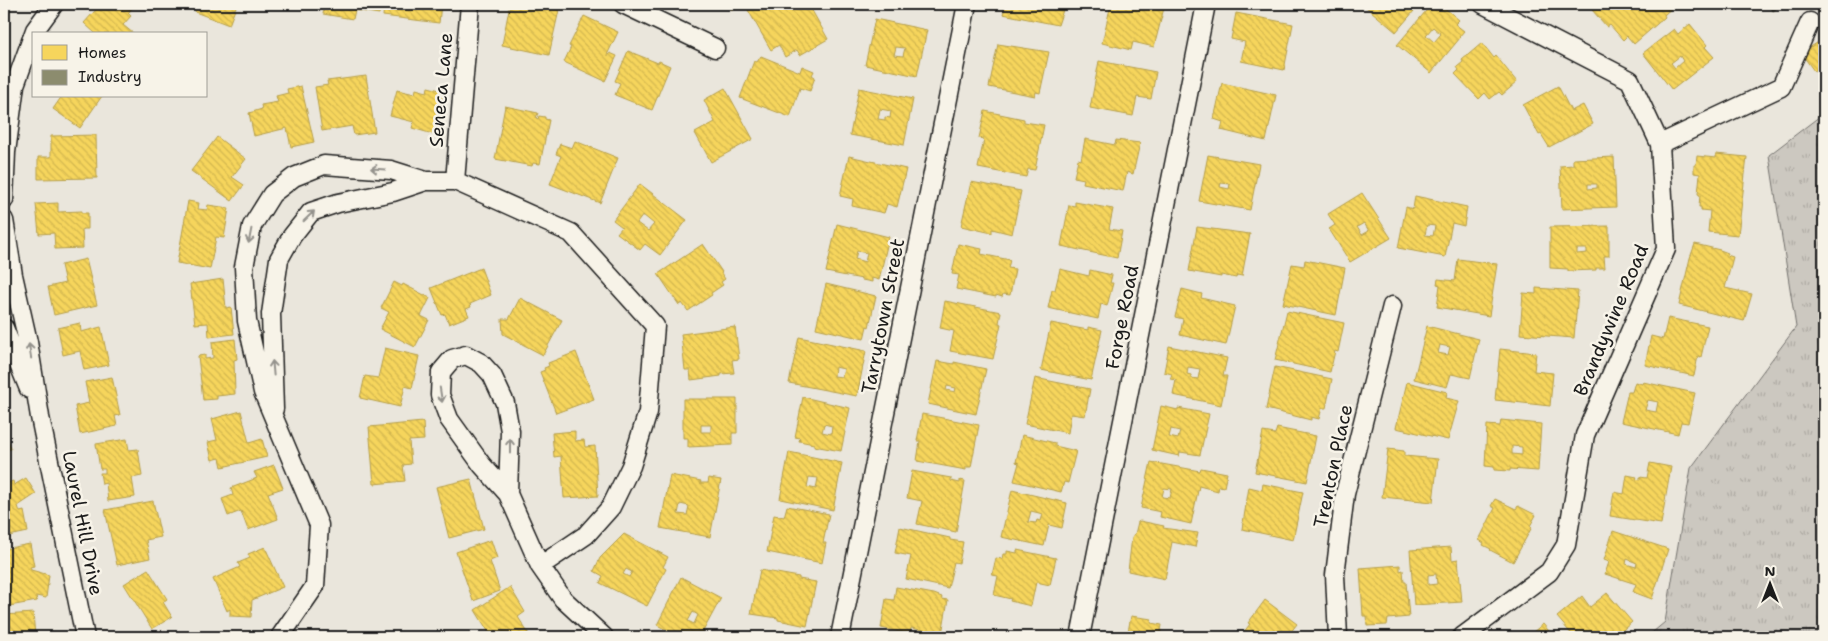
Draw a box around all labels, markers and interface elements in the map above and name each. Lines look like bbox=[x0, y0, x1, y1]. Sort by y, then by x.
legend bbox=[32, 32, 208, 98]
street label: Seneca Lane bbox=[424, 32, 458, 148]
text: Homes bbox=[78, 43, 126, 63]
text: Industry bbox=[78, 67, 142, 87]
one-way arrow bbox=[371, 165, 387, 174]
one-way arrow bbox=[302, 211, 315, 223]
one-way arrow bbox=[244, 227, 254, 243]
street label: Tarrytown Street bbox=[856, 236, 910, 396]
street label: Brandywine Road bbox=[1568, 240, 1654, 400]
street label: Forge Road bbox=[1100, 263, 1144, 371]
one-way arrow bbox=[24, 344, 34, 360]
one-way arrow bbox=[268, 361, 277, 377]
one-way arrow bbox=[437, 387, 447, 403]
street label: Trenton Place bbox=[1308, 402, 1358, 530]
one-way arrow bbox=[505, 438, 515, 454]
street label: Laurel Hill Drive bbox=[57, 449, 109, 597]
north arrow bbox=[1746, 558, 1796, 608]
text: N bbox=[1764, 562, 1776, 580]

